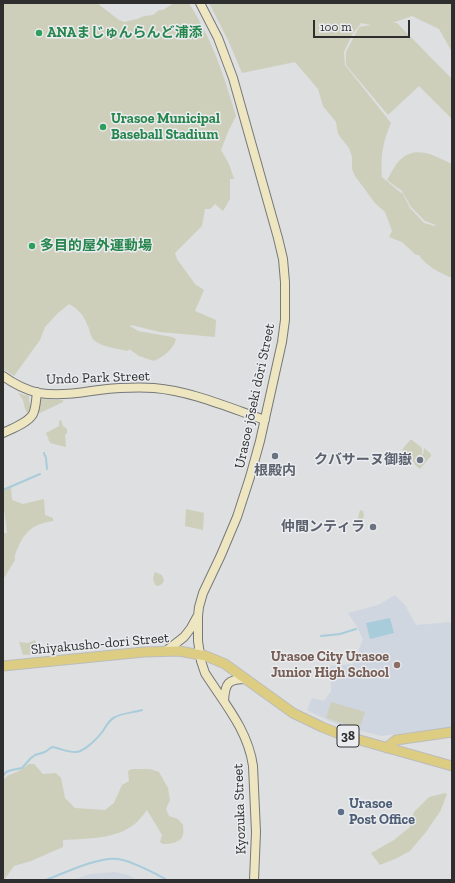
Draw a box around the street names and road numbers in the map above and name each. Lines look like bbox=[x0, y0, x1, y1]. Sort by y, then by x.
street label: Urasoe jōseki dōri Street bbox=[231, 322, 279, 470]
street label: Undo Park Street bbox=[46, 368, 150, 388]
street label: Shiyakusho-dori Street bbox=[30, 630, 170, 658]
road number: 38 bbox=[337, 725, 359, 747]
street label: Kyozuka Street bbox=[230, 763, 250, 855]

